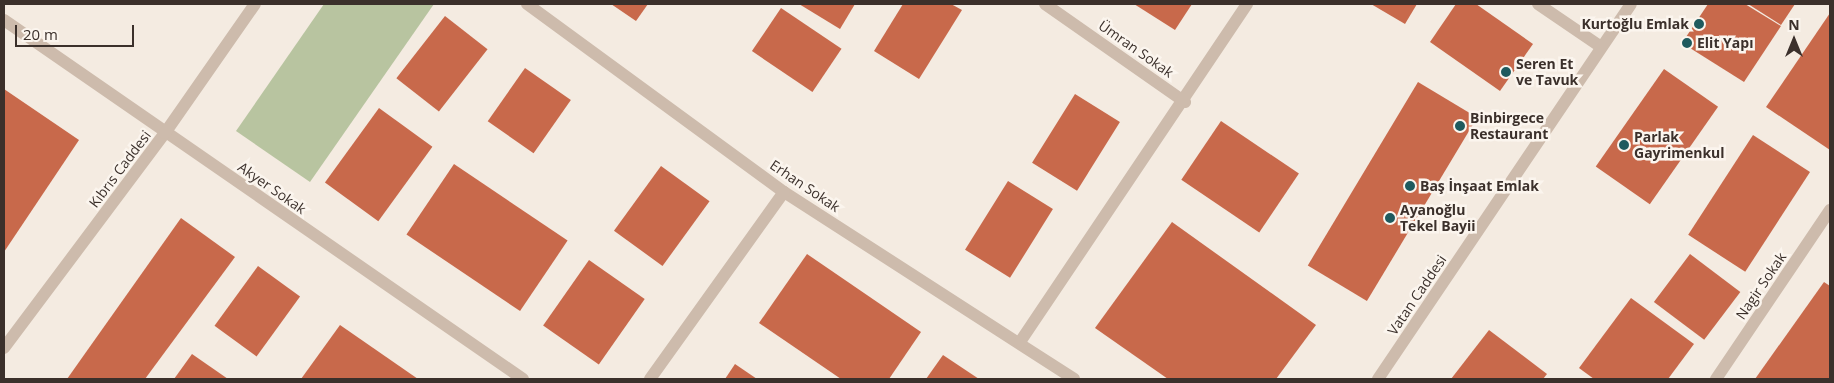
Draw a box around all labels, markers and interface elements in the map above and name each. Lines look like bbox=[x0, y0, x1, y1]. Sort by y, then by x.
scale bar bbox=[18, 15, 136, 47]
north arrow bbox=[1769, 15, 1819, 65]
text: N bbox=[1788, 15, 1800, 34]
place label: Kurtoğlu Emlak bbox=[1581, 16, 1689, 32]
street label: Ümran Sokak bbox=[1095, 17, 1177, 81]
marker: Kurtoğlu Emlak bbox=[1693, 18, 1705, 30]
text: 20 m bbox=[23, 24, 58, 44]
place label: Elit Yapı bbox=[1697, 35, 1753, 51]
marker: Elit Yapı bbox=[1681, 37, 1693, 49]
place label: Seren Et ve Tavuk bbox=[1516, 56, 1578, 88]
marker: Seren Et ve Tavuk bbox=[1500, 66, 1512, 78]
place label: Binbirgece Restaurant bbox=[1470, 110, 1548, 142]
marker: Binbirgece Restaurant bbox=[1454, 120, 1466, 132]
street label: Kıbrıs Caddesi bbox=[86, 127, 154, 211]
place label: Parlak Gayrimenkul bbox=[1634, 129, 1725, 162]
marker: Parlak Gayrimenkul bbox=[1618, 139, 1630, 151]
street label: Erhan Sokak bbox=[767, 156, 843, 216]
street label: Akyer Sokak bbox=[235, 158, 309, 218]
place label: Baş İnşaat Emlak bbox=[1420, 178, 1539, 194]
marker: Baş İnşaat Emlak bbox=[1404, 180, 1416, 192]
place label: Ayanoğlu Tekel Bayii bbox=[1400, 202, 1476, 234]
marker: Ayanoğlu Tekel Bayii bbox=[1384, 212, 1396, 224]
street label: Nagir Sokak bbox=[1732, 249, 1790, 323]
street label: Vatan Caddesi bbox=[1384, 252, 1450, 338]

